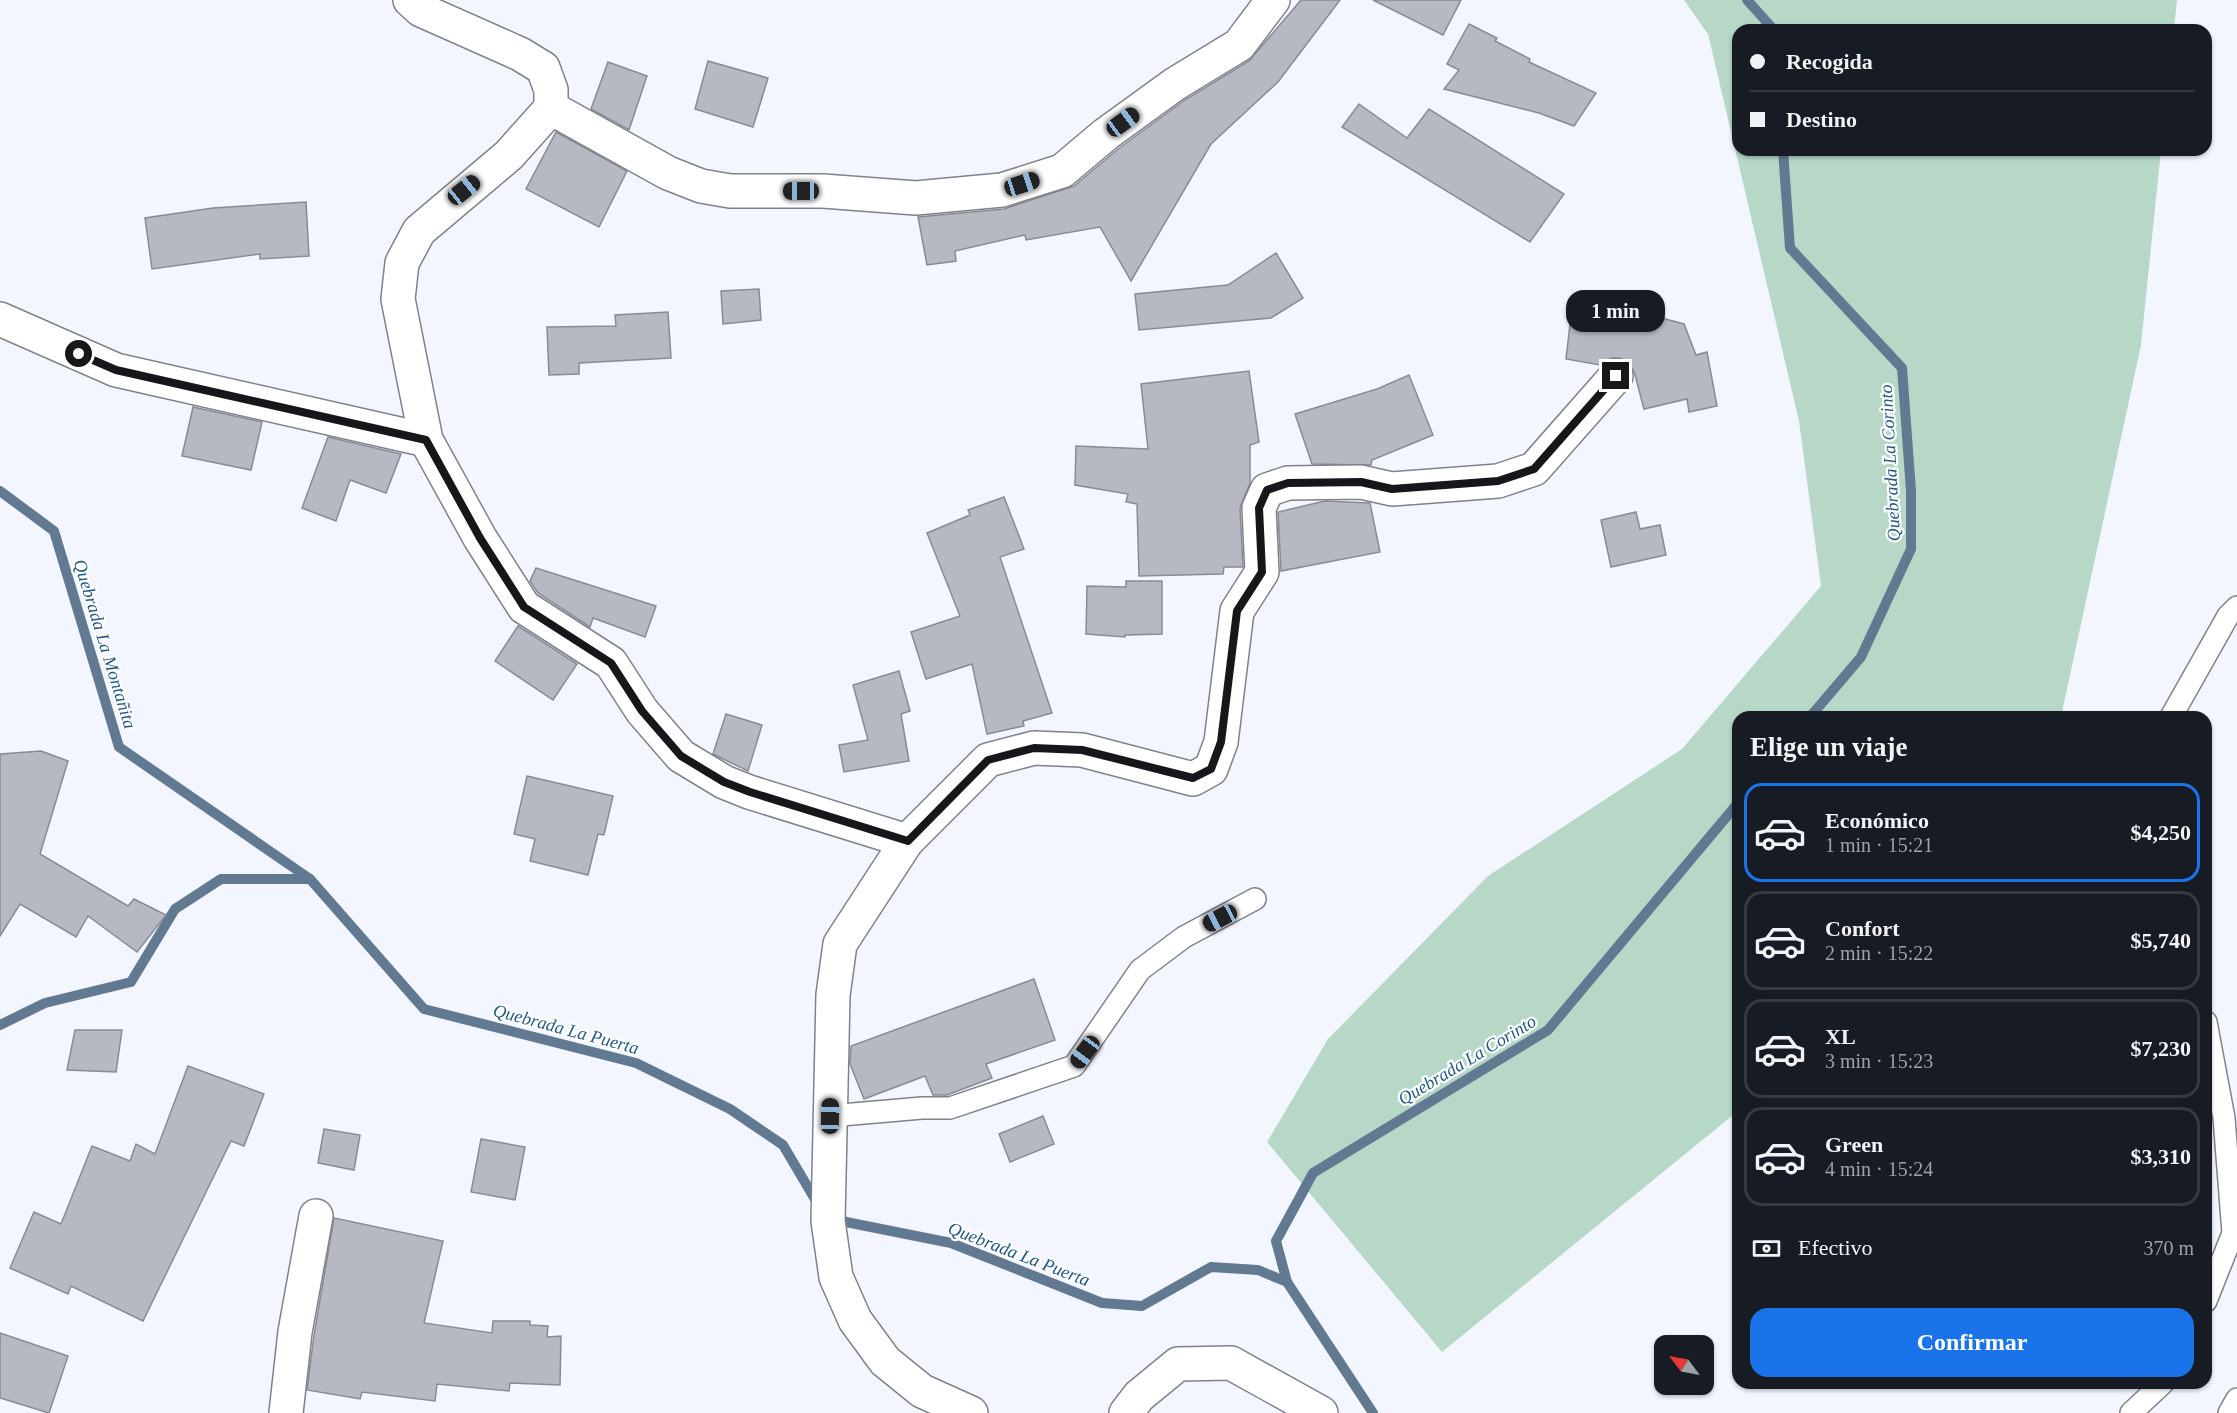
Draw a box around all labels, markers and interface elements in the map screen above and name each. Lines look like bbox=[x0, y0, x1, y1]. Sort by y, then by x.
text: Recogida bbox=[1786, 49, 1873, 74]
car bbox=[1103, 104, 1143, 140]
text: Destino bbox=[1786, 107, 1857, 132]
car bbox=[1002, 170, 1042, 198]
car bbox=[444, 172, 484, 208]
car bbox=[783, 182, 819, 200]
callout: 1 min bbox=[1566, 289, 1666, 331]
text: 1 min bbox=[1591, 300, 1640, 322]
route start bbox=[65, 340, 92, 367]
route end bbox=[1602, 362, 1629, 389]
water label: Quebrada La Corinto bbox=[1876, 384, 1904, 542]
water label: Quebrada La Montañita bbox=[70, 557, 140, 731]
text: Elige un viaje bbox=[1750, 732, 1908, 762]
icon: car bbox=[1753, 806, 1807, 860]
text: Económico bbox=[1825, 808, 1929, 833]
text: $4,250 bbox=[2131, 820, 2191, 845]
text: 1 min · 15:21 bbox=[1825, 834, 1933, 856]
car bbox=[1200, 902, 1240, 934]
icon: car bbox=[1753, 914, 1807, 968]
text: Confort bbox=[1825, 916, 1900, 941]
text: $5,740 bbox=[2131, 928, 2191, 953]
text: 2 min · 15:22 bbox=[1825, 942, 1933, 964]
water label: Quebrada La Puerta bbox=[491, 1000, 641, 1058]
water label: Quebrada La Corinto bbox=[1395, 1011, 1539, 1109]
icon: car bbox=[1753, 1022, 1807, 1076]
text: XL bbox=[1825, 1024, 1856, 1049]
car bbox=[1067, 1032, 1103, 1072]
text: $7,230 bbox=[2131, 1036, 2191, 1061]
text: 3 min · 15:23 bbox=[1825, 1050, 1933, 1072]
car bbox=[821, 1098, 839, 1134]
icon: car bbox=[1753, 1130, 1807, 1184]
text: Green bbox=[1825, 1132, 1883, 1157]
text: $3,310 bbox=[2131, 1144, 2191, 1169]
text: 4 min · 15:24 bbox=[1825, 1158, 1933, 1180]
water label: Quebrada La Puerta bbox=[945, 1218, 1093, 1290]
icon: cash bbox=[1750, 1232, 1783, 1265]
text: Efectivo bbox=[1798, 1235, 1873, 1260]
text: 370 m bbox=[2143, 1237, 2194, 1259]
button: Confirmar bbox=[1750, 1308, 2194, 1377]
north arrow bbox=[1654, 1335, 1714, 1395]
map controls bbox=[1654, 1335, 1714, 1395]

